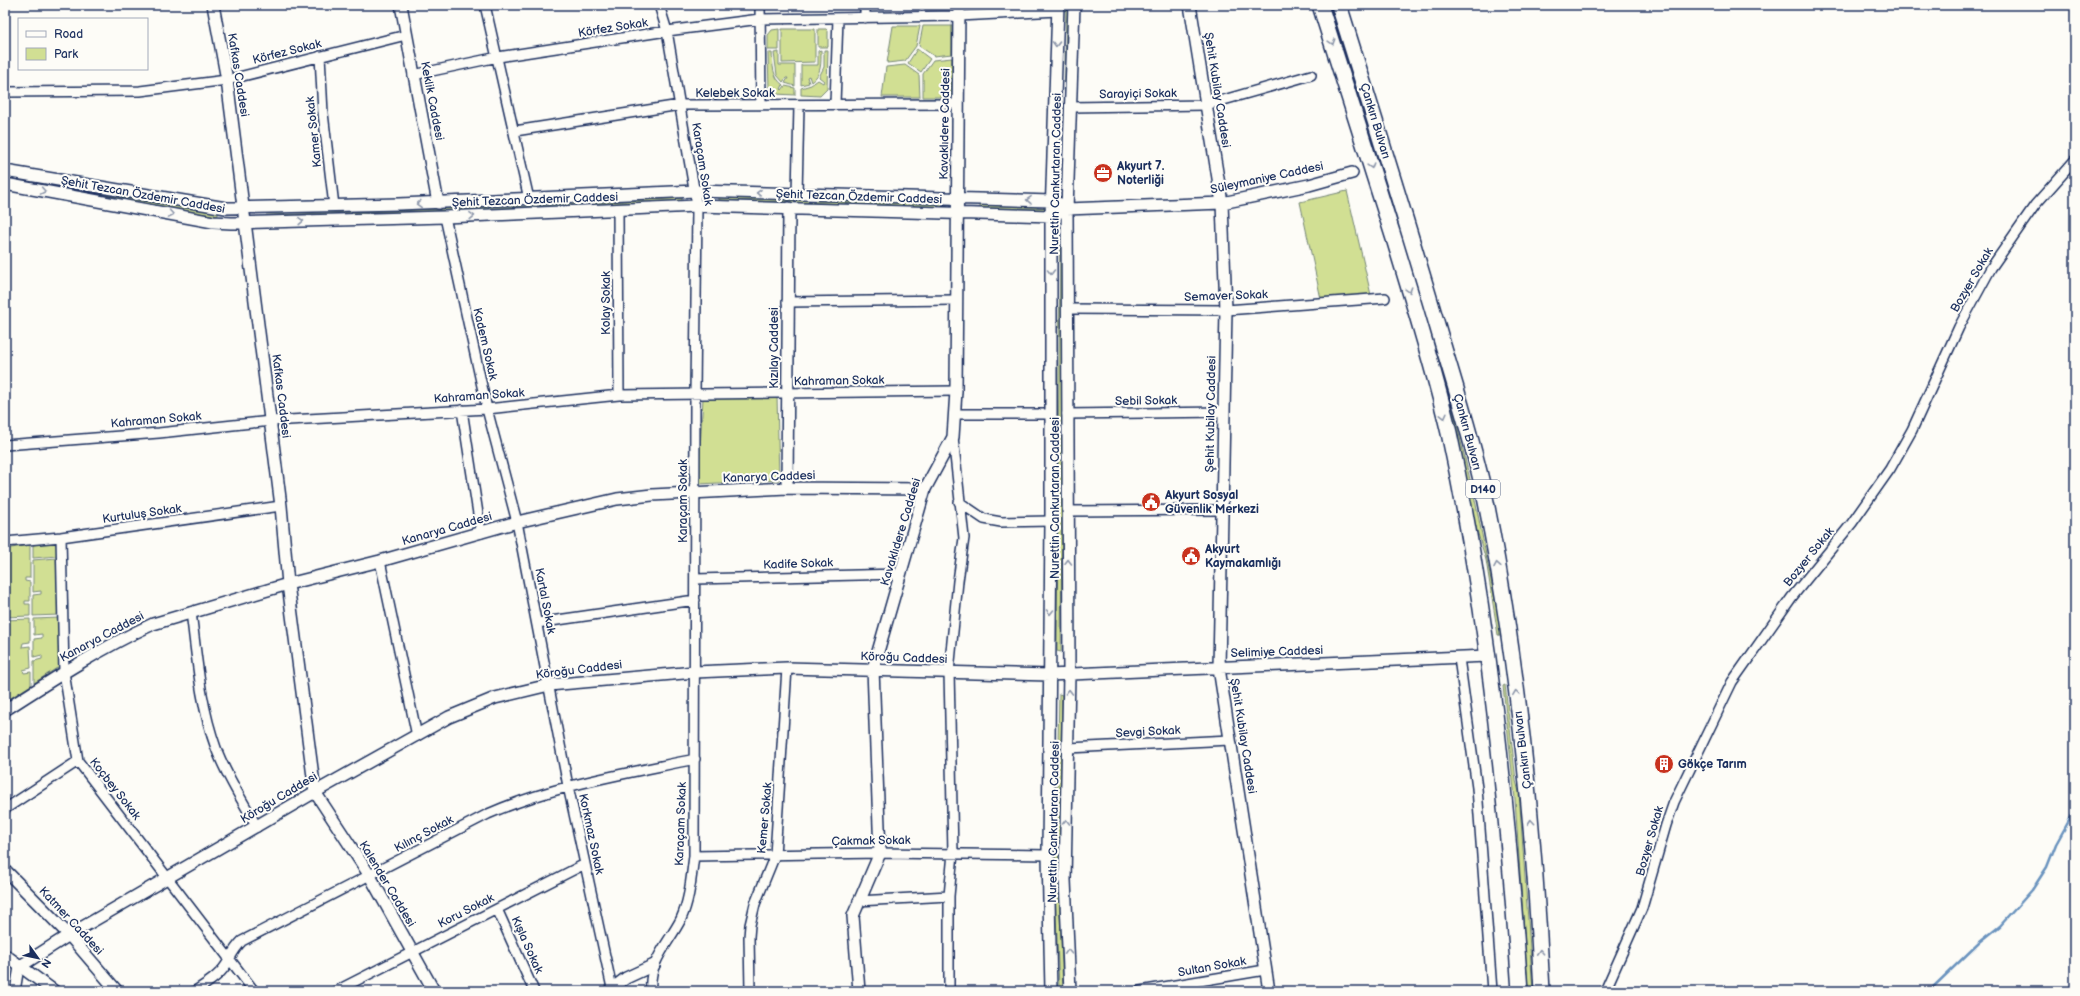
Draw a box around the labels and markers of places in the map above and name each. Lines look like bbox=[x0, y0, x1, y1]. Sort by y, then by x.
place label: Akyurt 7. Noterliği bbox=[1116, 159, 1165, 188]
office icon: Akyurt 7. Noterliği bbox=[1092, 162, 1114, 184]
place label: Akyurt Sosyal Güvenlik Merkezi bbox=[1164, 488, 1259, 517]
public building icon: Akyurt Sosyal Güvenlik Merkezi bbox=[1140, 491, 1162, 513]
place label: Akyurt Kaymakamlığı bbox=[1204, 542, 1281, 571]
public building icon: Akyurt Kaymakamlığı bbox=[1180, 545, 1202, 567]
building icon: Gökçe Tarım bbox=[1653, 753, 1675, 775]
place label: Gökçe Tarım bbox=[1678, 757, 1747, 772]

